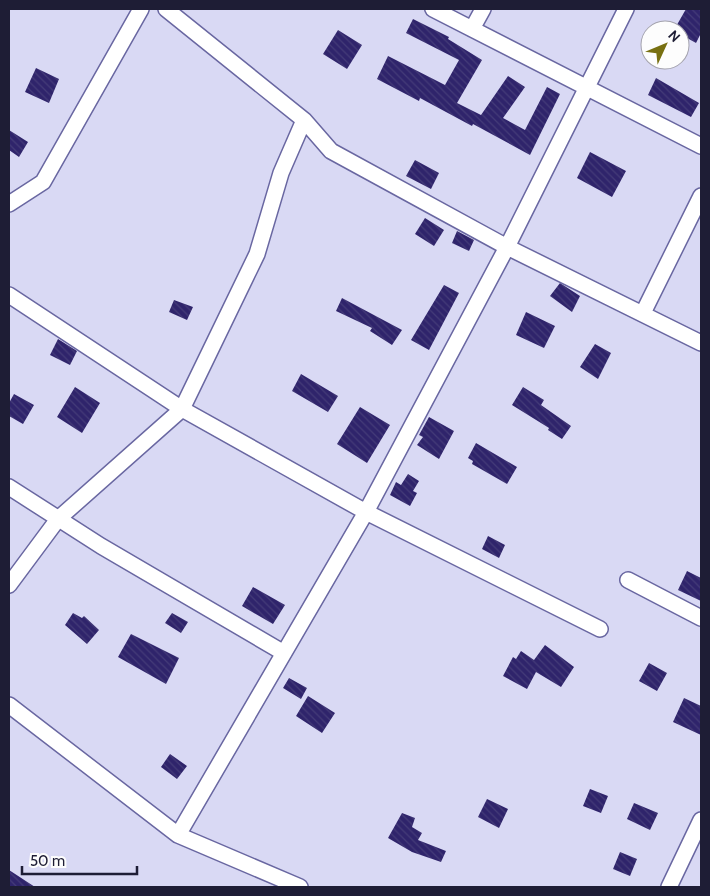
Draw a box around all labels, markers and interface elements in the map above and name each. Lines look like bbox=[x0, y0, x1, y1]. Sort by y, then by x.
north arrow bbox=[640, 20, 690, 70]
text: N bbox=[664, 26, 684, 46]
scale bar bbox=[22, 844, 138, 876]
text: 50 m bbox=[30, 852, 65, 870]

